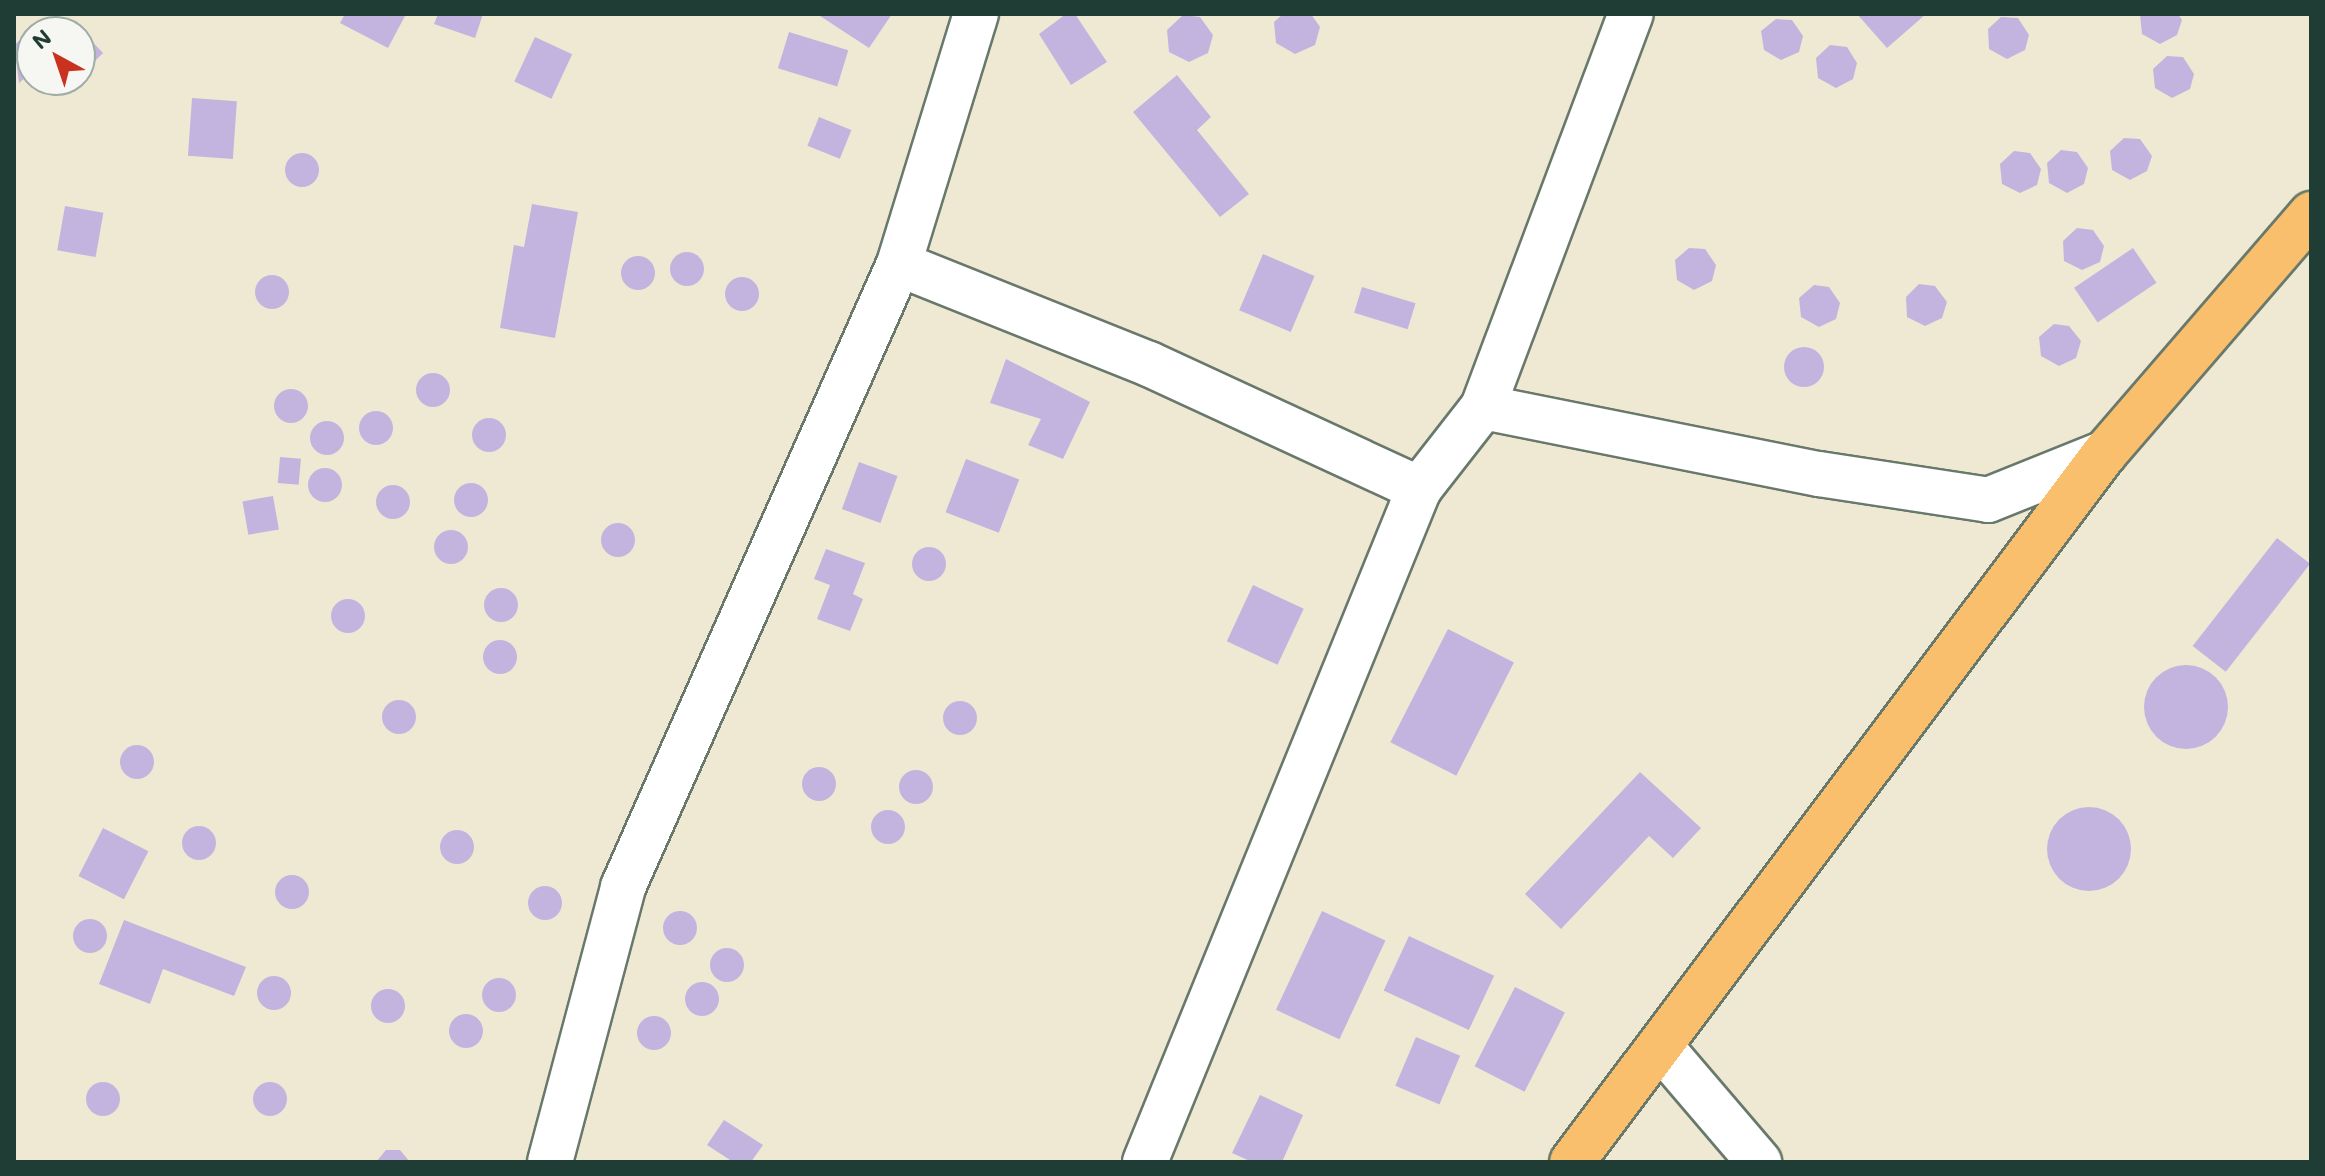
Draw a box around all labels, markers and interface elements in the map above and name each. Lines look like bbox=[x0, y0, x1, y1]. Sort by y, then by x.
north arrow bbox=[16, 16, 96, 96]
text: N bbox=[26, 22, 57, 55]

